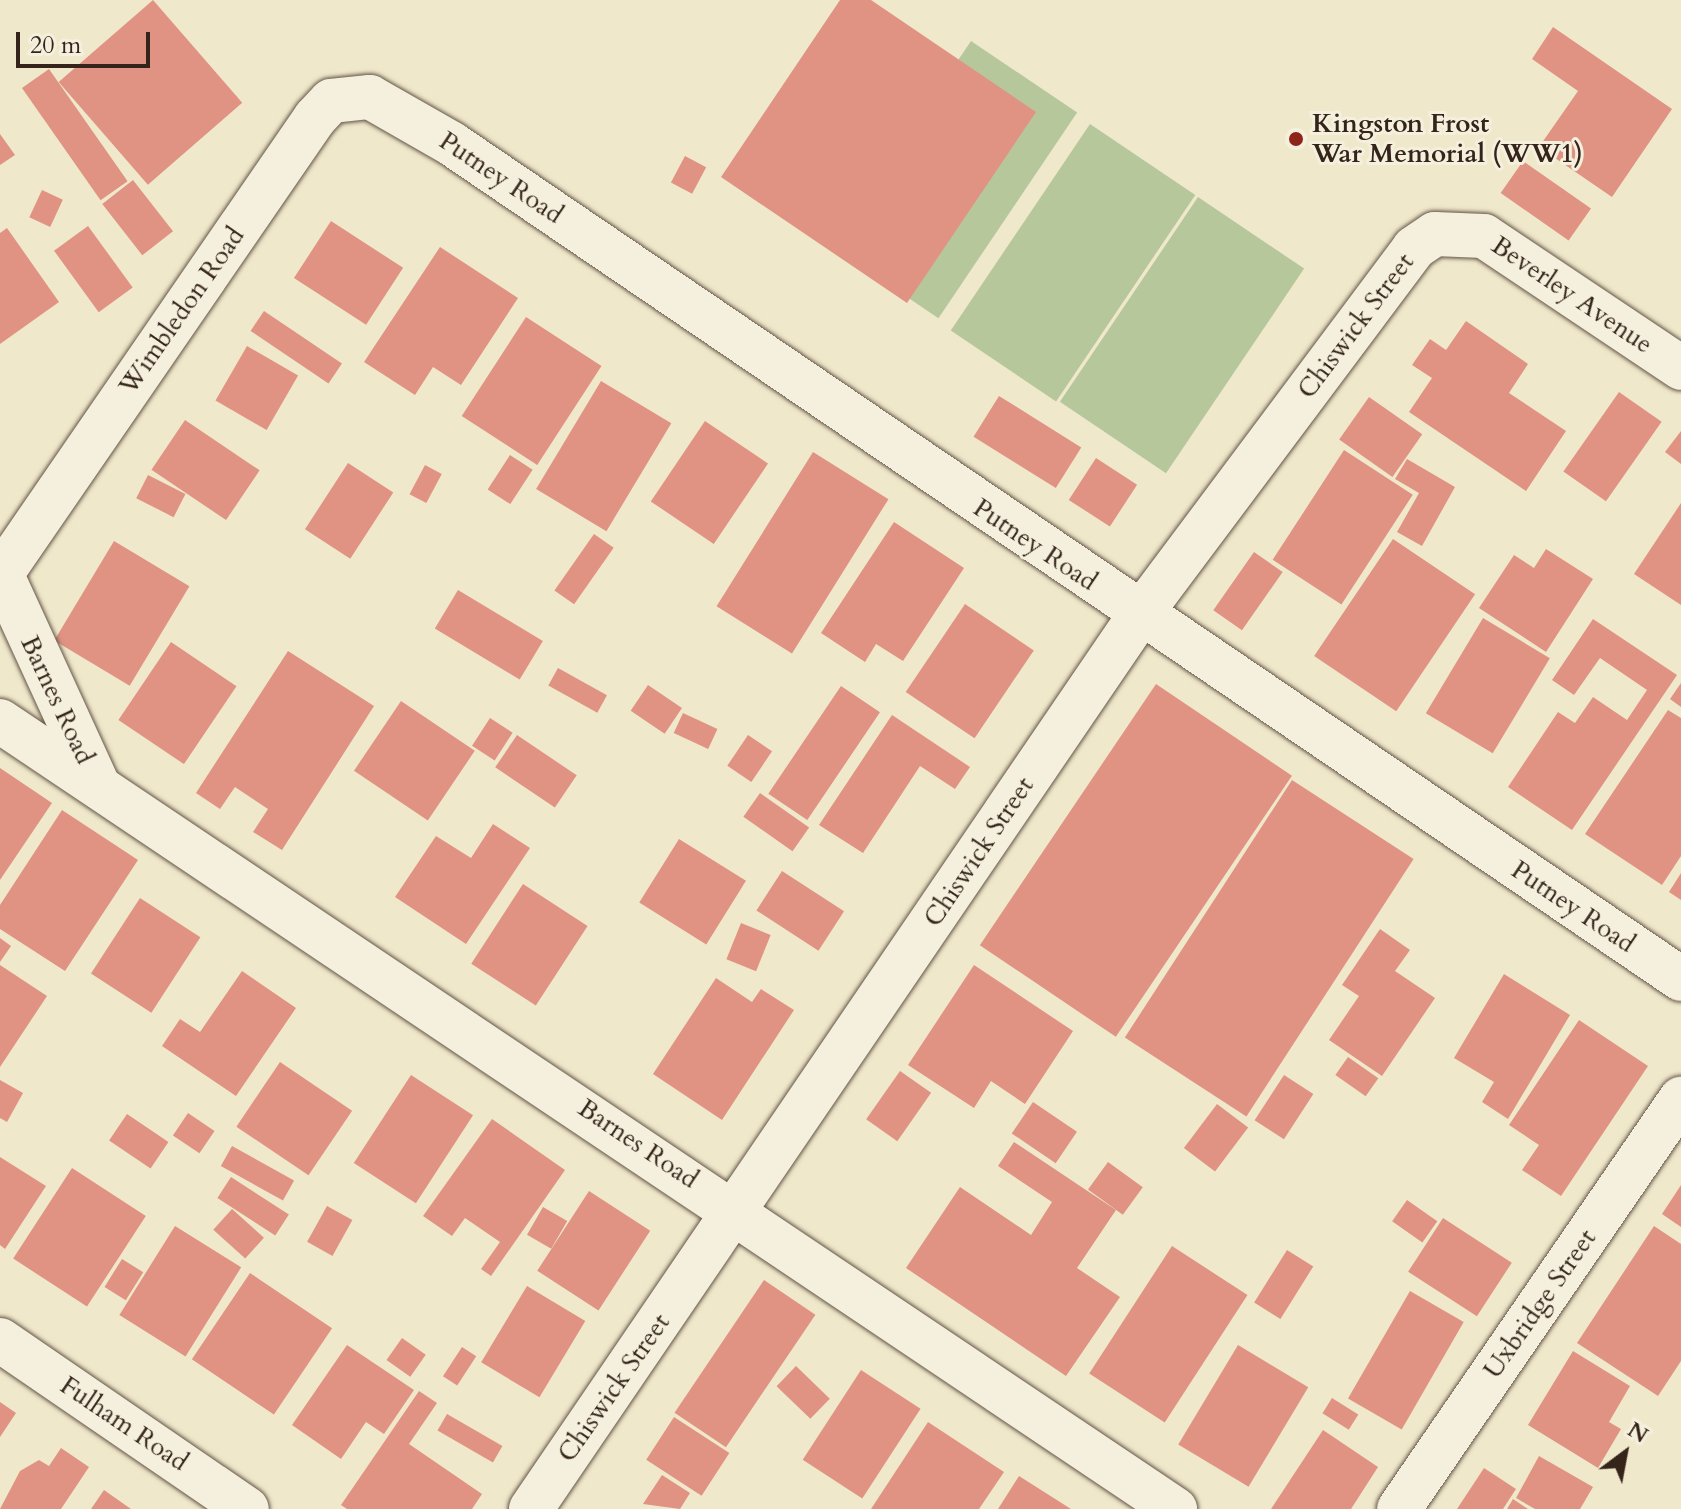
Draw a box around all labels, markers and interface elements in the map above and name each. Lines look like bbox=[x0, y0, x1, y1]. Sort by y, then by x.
scale bar bbox=[20, 16, 154, 66]
text: 20 m bbox=[30, 29, 81, 62]
place label: Kingston Frost War Memorial (WW1) bbox=[1312, 108, 1583, 170]
street label: Putney Road bbox=[433, 125, 569, 231]
marker: Kingston Frost War Memorial (WW1) bbox=[1287, 130, 1305, 148]
street label: Wimbledon Road bbox=[113, 221, 251, 401]
street label: Beverley Avenue bbox=[1486, 230, 1658, 360]
street label: Chiswick Street bbox=[1291, 247, 1421, 405]
street label: Putney Road bbox=[967, 492, 1103, 598]
street label: Barnes Road bbox=[14, 631, 100, 769]
street label: Chiswick Street bbox=[918, 771, 1040, 933]
street label: Putney Road bbox=[1505, 854, 1641, 960]
street label: Barnes Road bbox=[572, 1093, 704, 1195]
street label: Uxbridge Street bbox=[1477, 1224, 1603, 1384]
street label: Chiswick Street bbox=[551, 1308, 677, 1468]
street label: Fulham Road bbox=[54, 1370, 194, 1478]
north arrow bbox=[1585, 1413, 1665, 1493]
text: N bbox=[1622, 1415, 1654, 1450]

